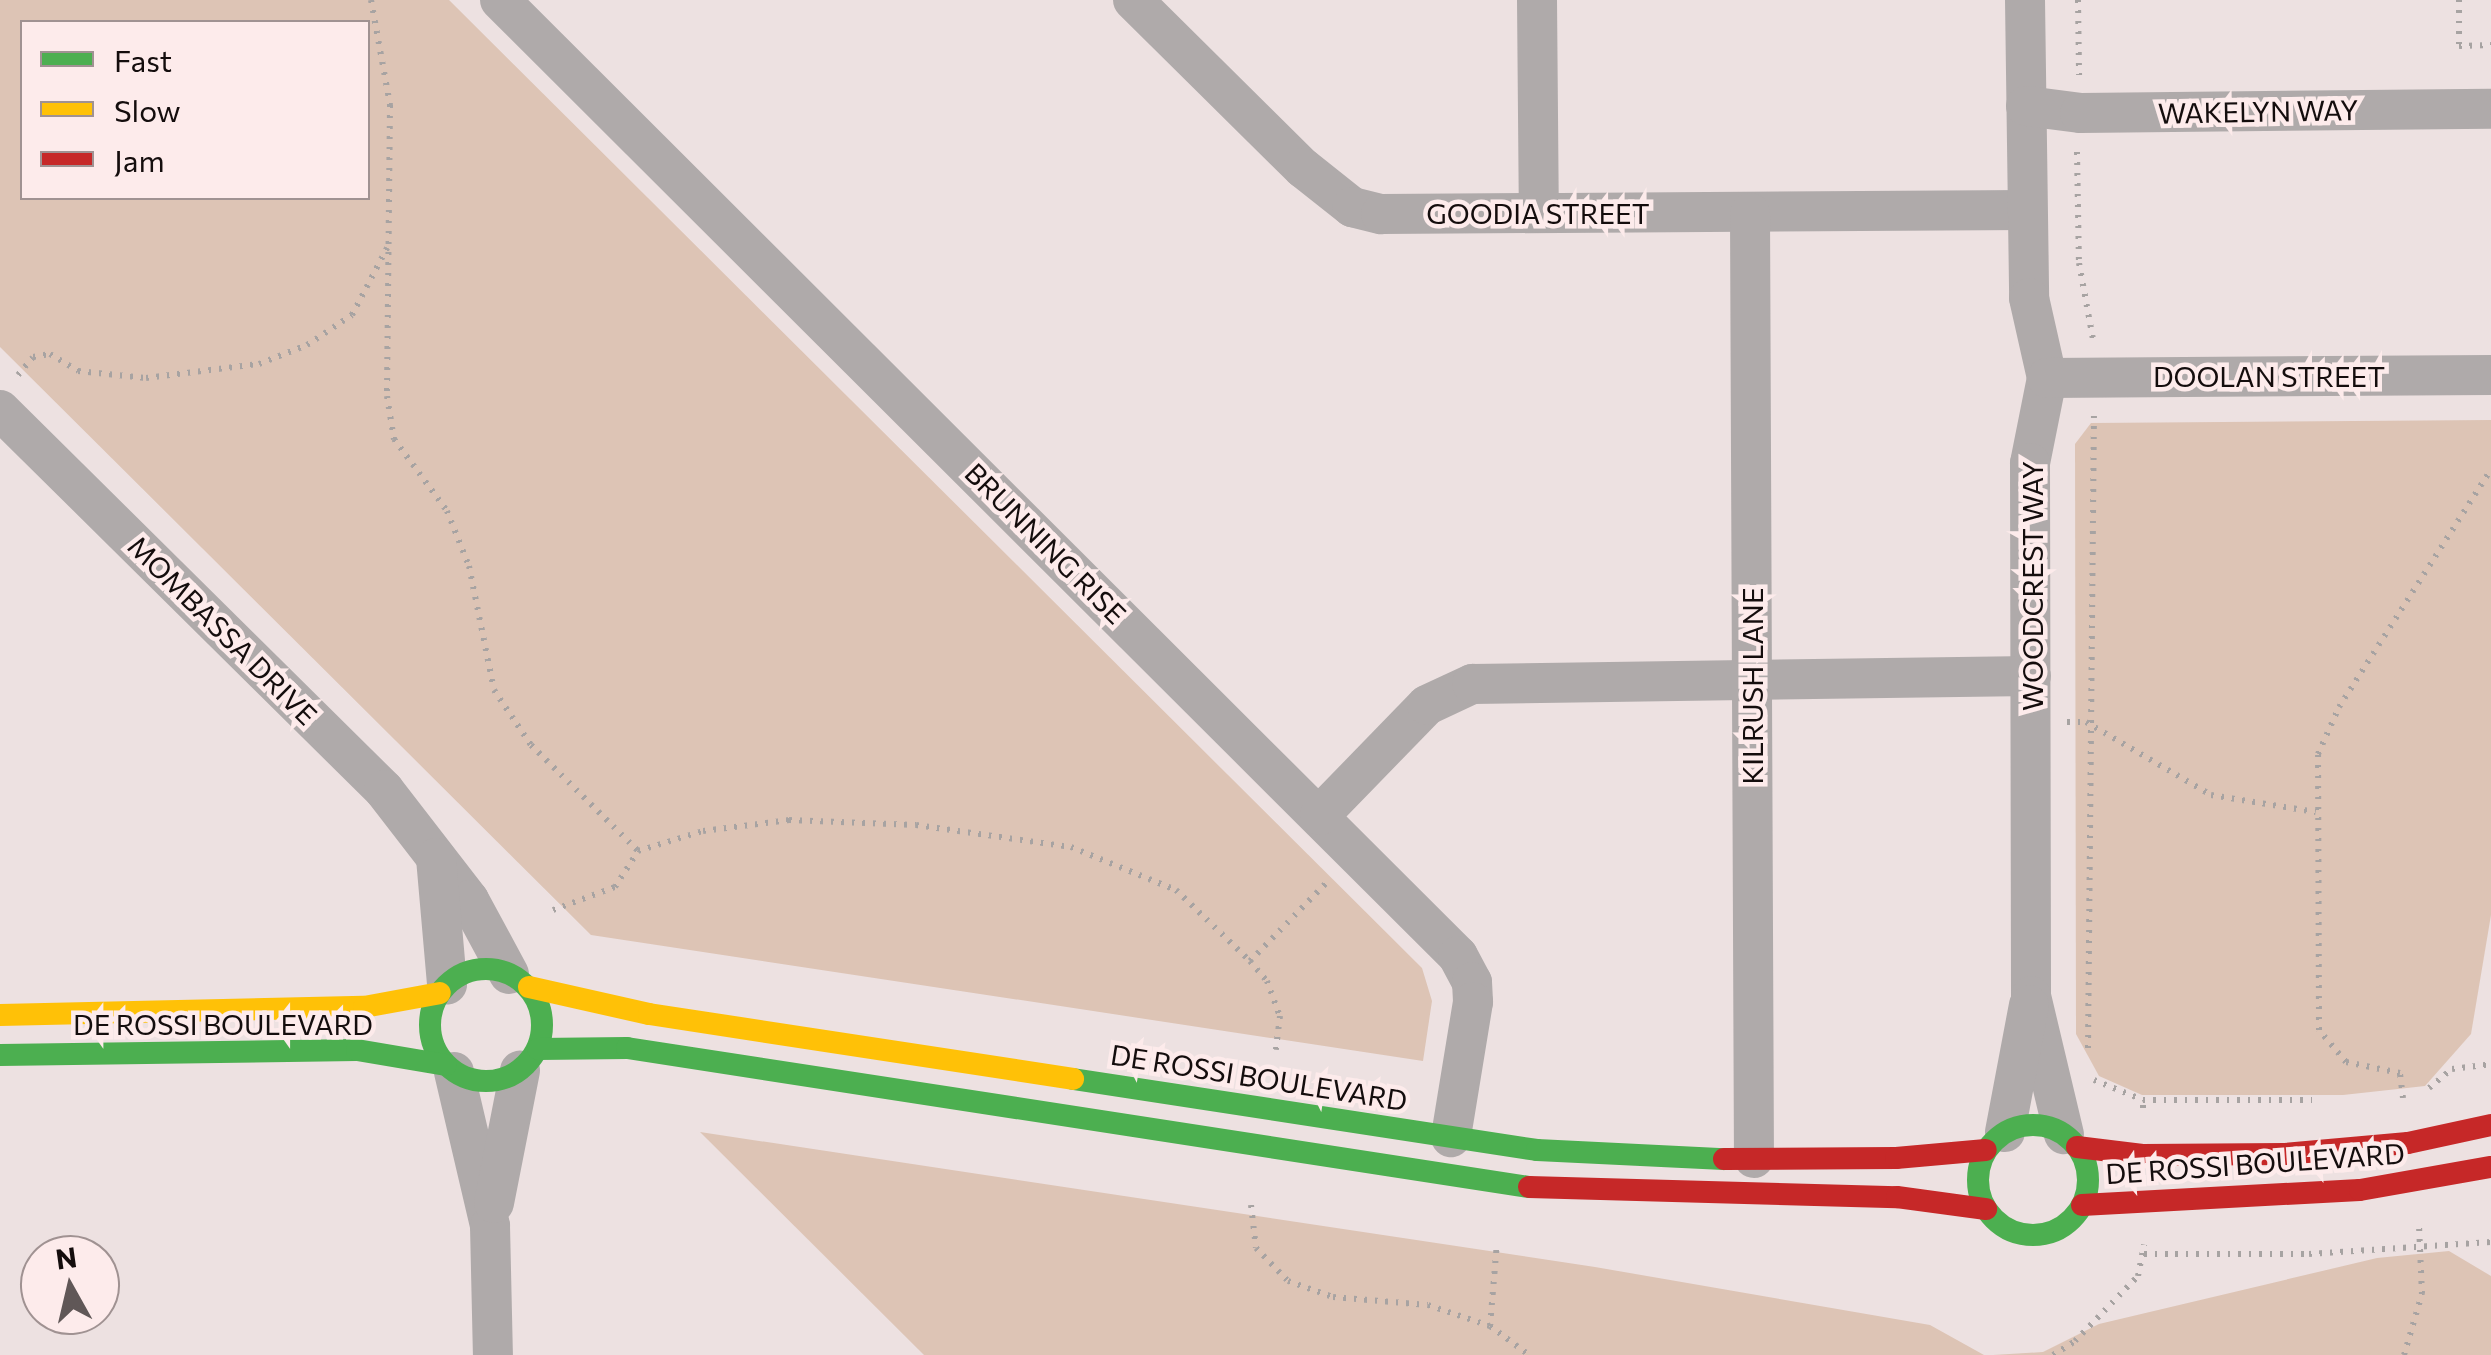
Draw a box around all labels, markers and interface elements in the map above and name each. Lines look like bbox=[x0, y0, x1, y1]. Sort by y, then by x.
legend bbox=[20, 20, 370, 200]
text: Fast bbox=[114, 41, 172, 78]
text: Slow bbox=[114, 91, 181, 128]
street label: WAKELYN WAY bbox=[2157, 92, 2359, 130]
text: Jam bbox=[114, 141, 165, 178]
street label: GOODIA STREET bbox=[1426, 196, 1650, 230]
street label: DOOLAN STREET bbox=[2153, 359, 2385, 393]
street label: BRUNNING RISE bbox=[959, 456, 1133, 630]
street label: WOODCREST WAY bbox=[2015, 461, 2049, 711]
street label: MOMBASSA DRIVE bbox=[122, 529, 324, 731]
street label: KILRUSH LANE bbox=[1735, 587, 1769, 785]
street label: DE ROSSI BOULEVARD bbox=[73, 1007, 373, 1041]
street label: DE ROSSI BOULEVARD bbox=[1108, 1037, 1410, 1117]
street label: DE ROSSI BOULEVARD bbox=[2104, 1136, 2406, 1190]
north arrow bbox=[20, 1235, 120, 1335]
text: N bbox=[53, 1239, 79, 1276]

